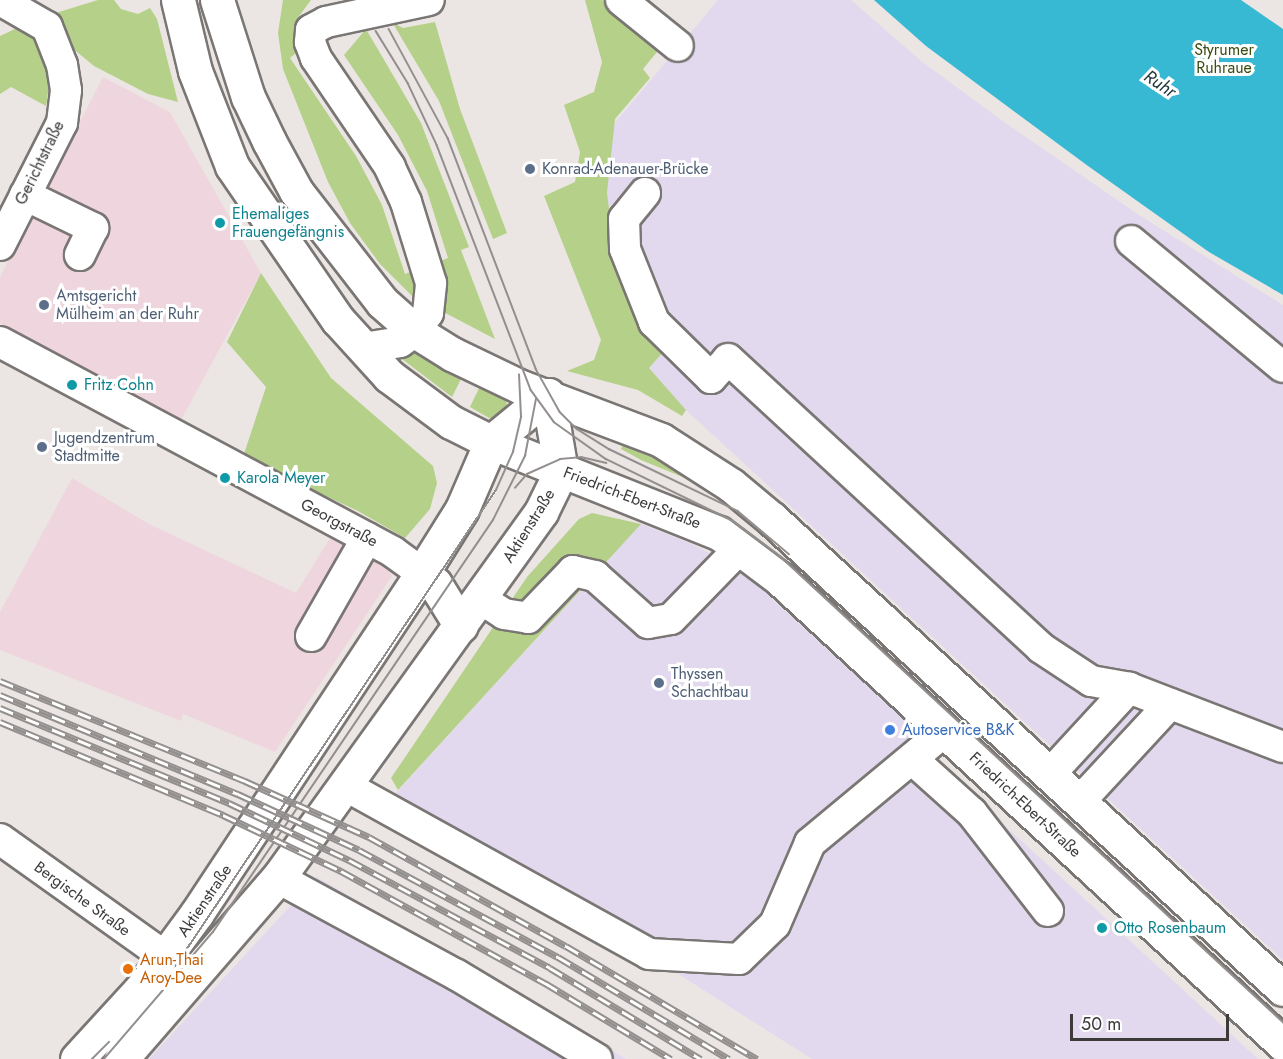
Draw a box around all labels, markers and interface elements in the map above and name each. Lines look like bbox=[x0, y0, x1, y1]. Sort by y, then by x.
park label: Styrumer Ruhraue bbox=[1194, 40, 1254, 78]
water label: Ruhr bbox=[1140, 66, 1180, 102]
street label: Gerichtstraße bbox=[11, 118, 69, 208]
place label: Konrad-Adenauer-Brücke bbox=[542, 159, 708, 179]
marker: Konrad-Adenauer-Brücke bbox=[523, 162, 537, 176]
place label: Ehemaliges Frauengefängnis bbox=[232, 204, 344, 242]
marker: Ehemaliges Frauengefängnis bbox=[213, 216, 227, 230]
place label: Amtsgericht Mülheim an der Ruhr bbox=[56, 286, 199, 324]
marker: Amtsgericht Mülheim an der Ruhr bbox=[37, 298, 51, 312]
place label: Fritz Cohn bbox=[84, 375, 154, 395]
marker: Fritz Cohn bbox=[65, 378, 79, 392]
place label: Jugendzentrum Stadtmitte bbox=[54, 428, 155, 466]
marker: Jugendzentrum Stadtmitte bbox=[35, 440, 49, 454]
street label: Friedrich-Ebert-Straße bbox=[561, 463, 703, 533]
place label: Karola Meyer bbox=[237, 468, 325, 488]
marker: Karola Meyer bbox=[218, 471, 232, 485]
street label: Aktienstraße bbox=[499, 486, 559, 566]
street label: Georgstraße bbox=[297, 495, 381, 551]
place label: Thyssen Schachtbau bbox=[671, 664, 749, 702]
marker: Thyssen Schachtbau bbox=[652, 676, 666, 690]
place label: Autoservice B&K bbox=[902, 720, 1015, 740]
marker: Autoservice B&K bbox=[883, 723, 897, 737]
street label: Friedrich-Ebert-Straße bbox=[965, 748, 1085, 862]
street label: Bergische Straße bbox=[30, 858, 134, 940]
street label: Aktienstraße bbox=[174, 861, 236, 941]
place label: Otto Rosenbaum bbox=[1114, 918, 1226, 938]
marker: Otto Rosenbaum bbox=[1095, 921, 1109, 935]
place label: Arun-Thai Aroy-Dee bbox=[140, 950, 204, 988]
marker: Arun-Thai Aroy-Dee bbox=[121, 962, 135, 976]
scale bar bbox=[1073, 1002, 1232, 1040]
text: 50 m bbox=[1081, 1011, 1121, 1037]

